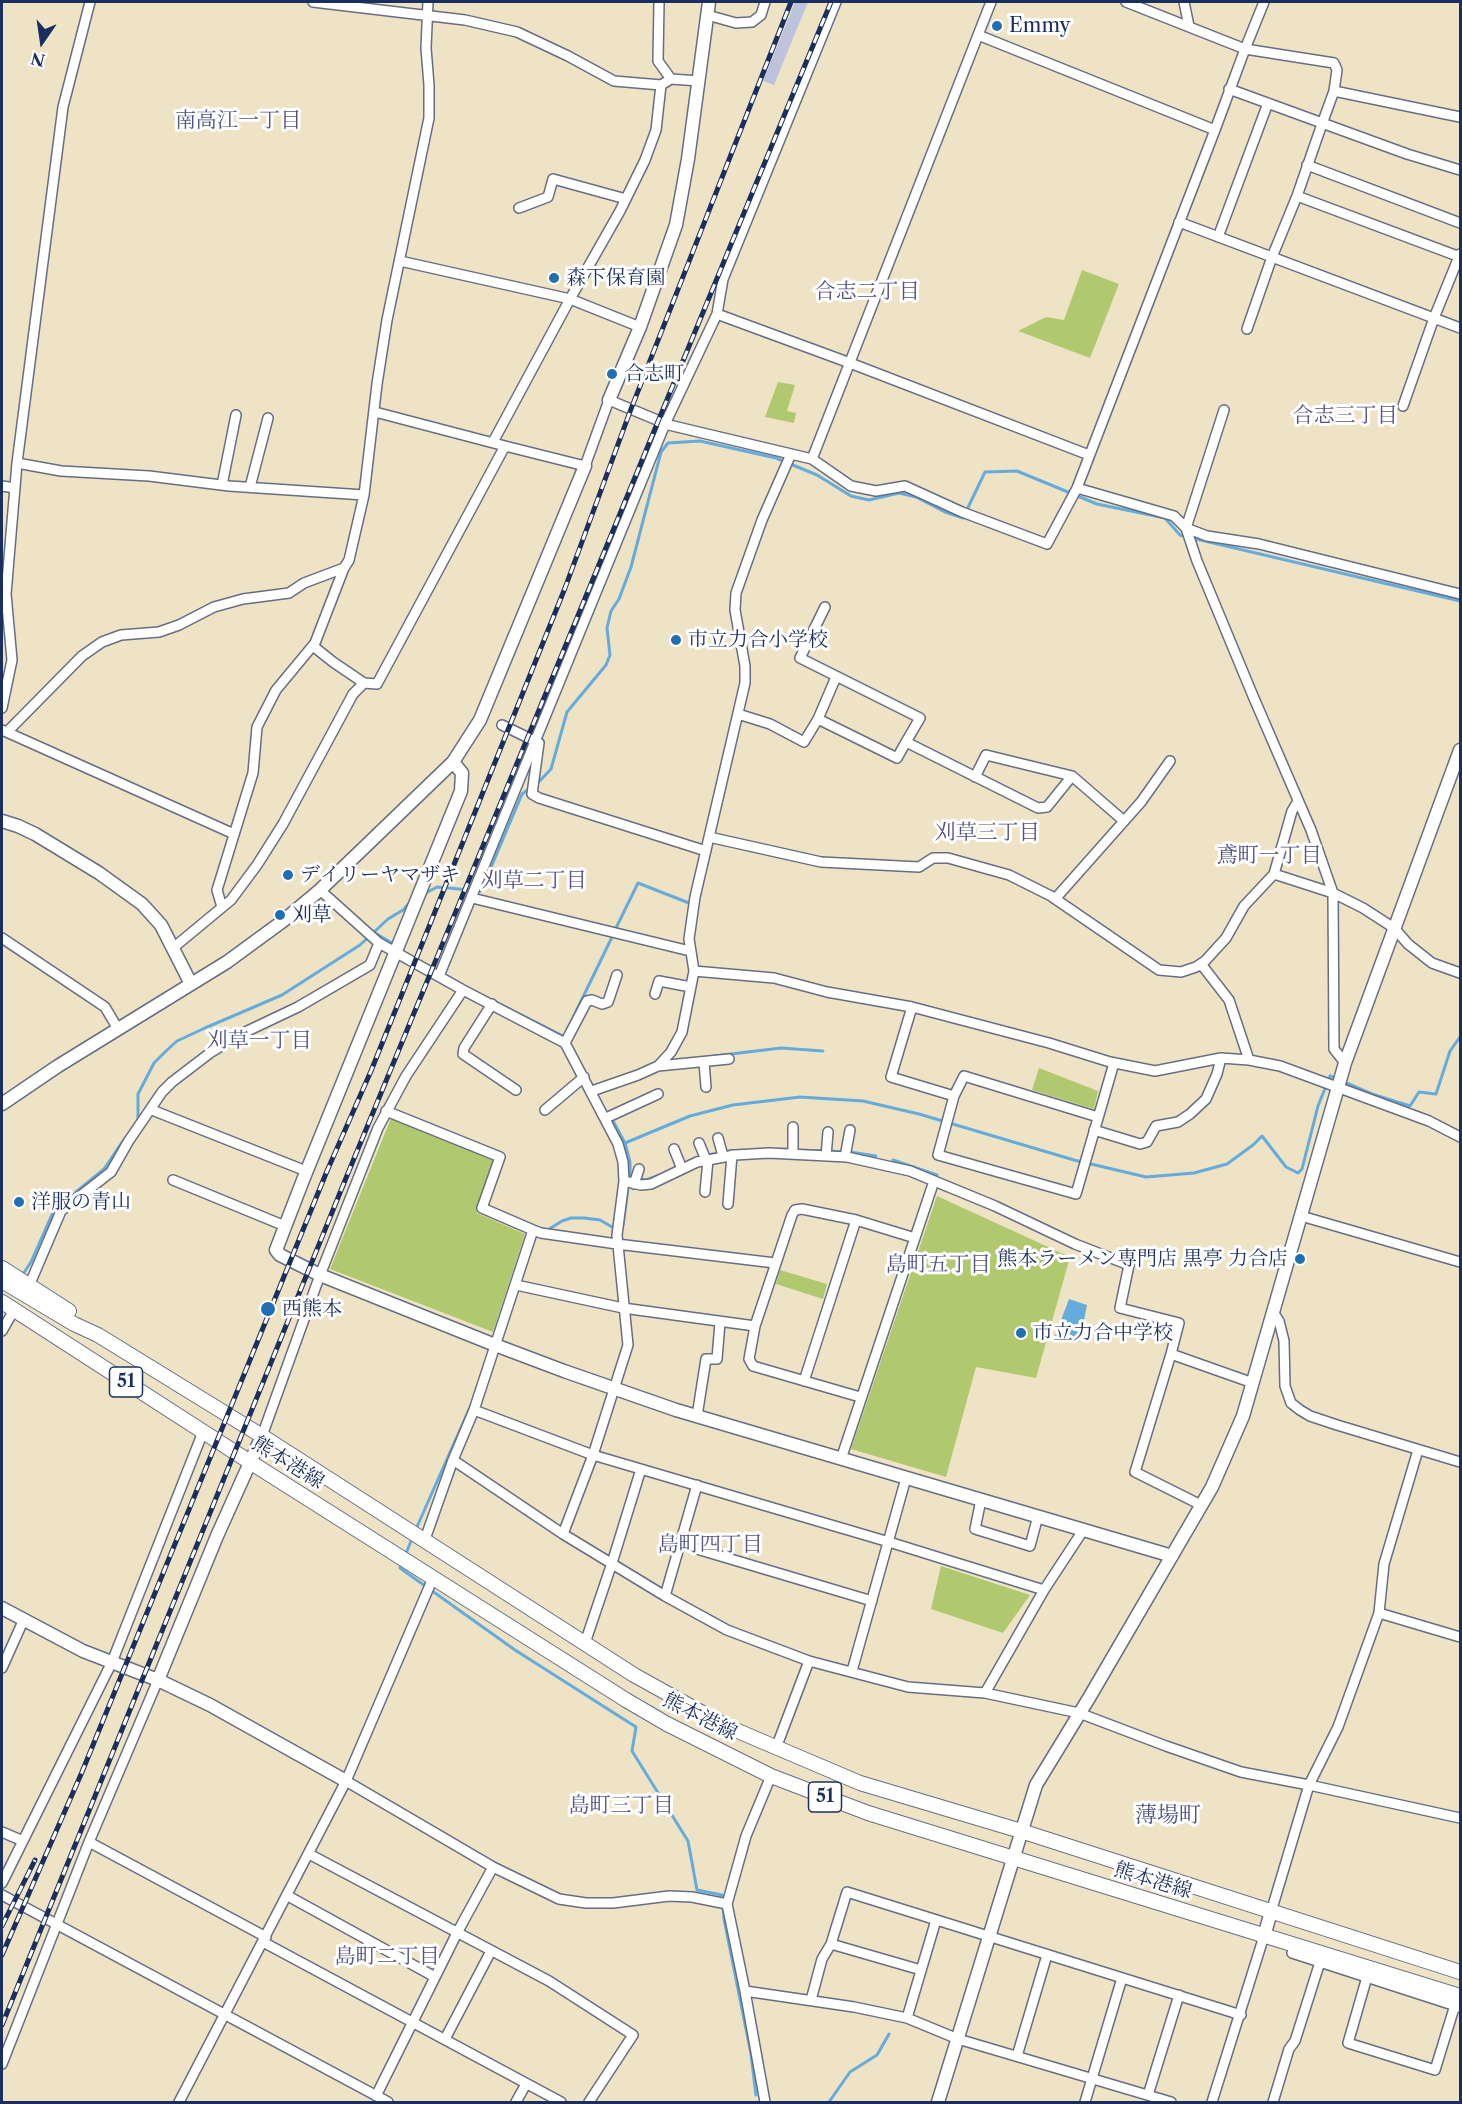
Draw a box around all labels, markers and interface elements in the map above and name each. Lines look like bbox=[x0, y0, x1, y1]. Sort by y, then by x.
north arrow bbox=[12, 12, 72, 72]
place label: Emmy bbox=[1009, 14, 1071, 38]
marker: Emmy bbox=[990, 19, 1004, 33]
text: N bbox=[29, 48, 47, 71]
district label: 南高江一丁目 bbox=[175, 108, 301, 134]
place label: 森下保育園 bbox=[566, 266, 666, 290]
marker: 森下保育園 bbox=[547, 271, 561, 285]
district label: 合志二丁目 bbox=[815, 279, 919, 305]
place label: 合志町 bbox=[624, 362, 684, 386]
marker: 合志町 bbox=[605, 367, 619, 381]
district label: 合志三丁目 bbox=[1293, 403, 1397, 429]
place label: 市立力合小学校 bbox=[688, 628, 828, 652]
marker: 市立力合小学校 bbox=[669, 633, 683, 647]
district label: 刈草三丁目 bbox=[935, 820, 1039, 846]
district label: 鳶町一丁目 bbox=[1217, 843, 1321, 869]
place label: デイリーヤマザキ bbox=[300, 863, 460, 887]
marker: デイリーヤマザキ bbox=[281, 868, 295, 882]
district label: 刈草二丁目 bbox=[482, 868, 586, 894]
place label: 刈草 bbox=[292, 903, 332, 927]
marker: 刈草 bbox=[273, 908, 287, 922]
district label: 刈草一丁目 bbox=[207, 1028, 311, 1054]
place label: 洋服の青山 bbox=[31, 1190, 131, 1214]
marker: 洋服の青山 bbox=[12, 1195, 26, 1209]
place label: 熊本ラーメン専門店 黒亭 力合店 bbox=[997, 1247, 1288, 1271]
district label: 島町五丁目 bbox=[886, 1252, 990, 1278]
marker: 熊本ラーメン専門店 黒亭 力合店 bbox=[1293, 1252, 1307, 1266]
place label: 西熊本 bbox=[282, 1297, 342, 1321]
marker: 西熊本 bbox=[259, 1300, 277, 1318]
place label: 市立力合中学校 bbox=[1033, 1321, 1173, 1345]
marker: 市立力合中学校 bbox=[1014, 1326, 1028, 1340]
road number: 51 bbox=[110, 1367, 142, 1397]
street label: 熊本港線 bbox=[248, 1432, 328, 1494]
district label: 島町四丁目 bbox=[658, 1532, 762, 1558]
street label: 熊本港線 bbox=[659, 1688, 741, 1746]
road number: 51 bbox=[808, 1782, 842, 1812]
district label: 島町三丁目 bbox=[569, 1793, 673, 1819]
district label: 薄場町 bbox=[1135, 1803, 1201, 1829]
street label: 熊本港線 bbox=[1111, 1858, 1195, 1904]
district label: 島町二丁目 bbox=[335, 1944, 439, 1970]

